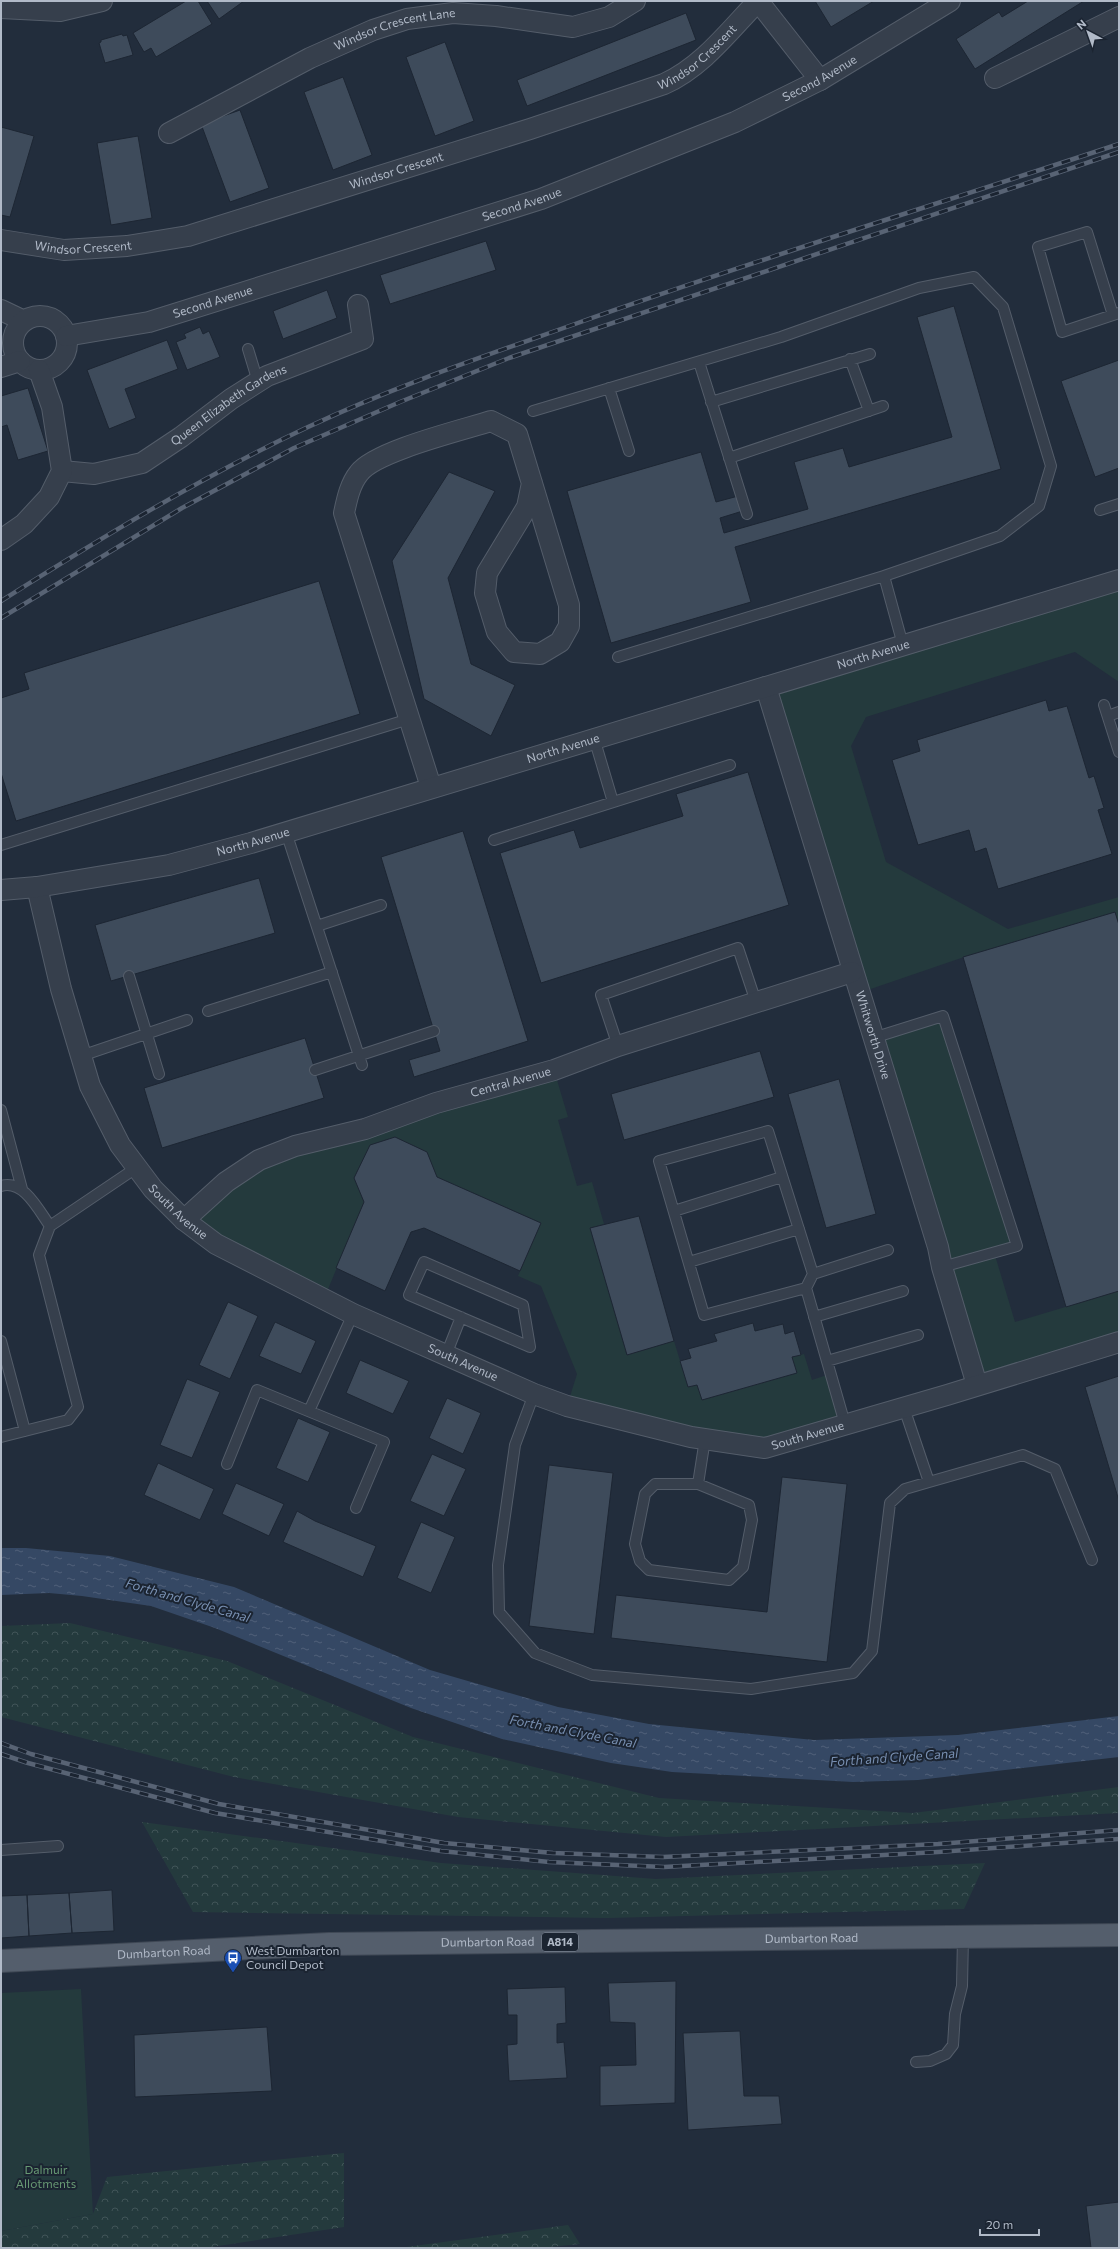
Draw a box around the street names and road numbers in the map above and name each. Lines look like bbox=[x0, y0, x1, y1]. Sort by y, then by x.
street label: Windsor Crescent Lane bbox=[332, 5, 456, 52]
street label: Windsor Crescent bbox=[656, 21, 739, 92]
street label: Second Avenue bbox=[780, 51, 859, 103]
street label: Windsor Crescent bbox=[347, 149, 445, 191]
street label: Second Avenue bbox=[480, 184, 563, 223]
street label: Windsor Crescent bbox=[34, 237, 133, 256]
street label: Second Avenue bbox=[171, 282, 254, 320]
street label: Queen Elizabeth Gardens bbox=[168, 361, 288, 448]
street label: North Avenue bbox=[835, 636, 911, 671]
street label: North Avenue bbox=[525, 730, 601, 765]
street label: North Avenue bbox=[215, 824, 291, 858]
street label: Whitworth Drive bbox=[854, 989, 894, 1081]
street label: Central Avenue bbox=[469, 1063, 552, 1099]
street label: South Avenue bbox=[146, 1181, 211, 1241]
street label: South Avenue bbox=[426, 1340, 500, 1383]
street label: South Avenue bbox=[769, 1417, 845, 1452]
street label: Dumbarton Road bbox=[765, 1930, 858, 1945]
road number: A814 bbox=[542, 1933, 578, 1951]
street label: Dumbarton Road bbox=[441, 1934, 534, 1949]
street label: Dumbarton Road bbox=[117, 1942, 211, 1961]

